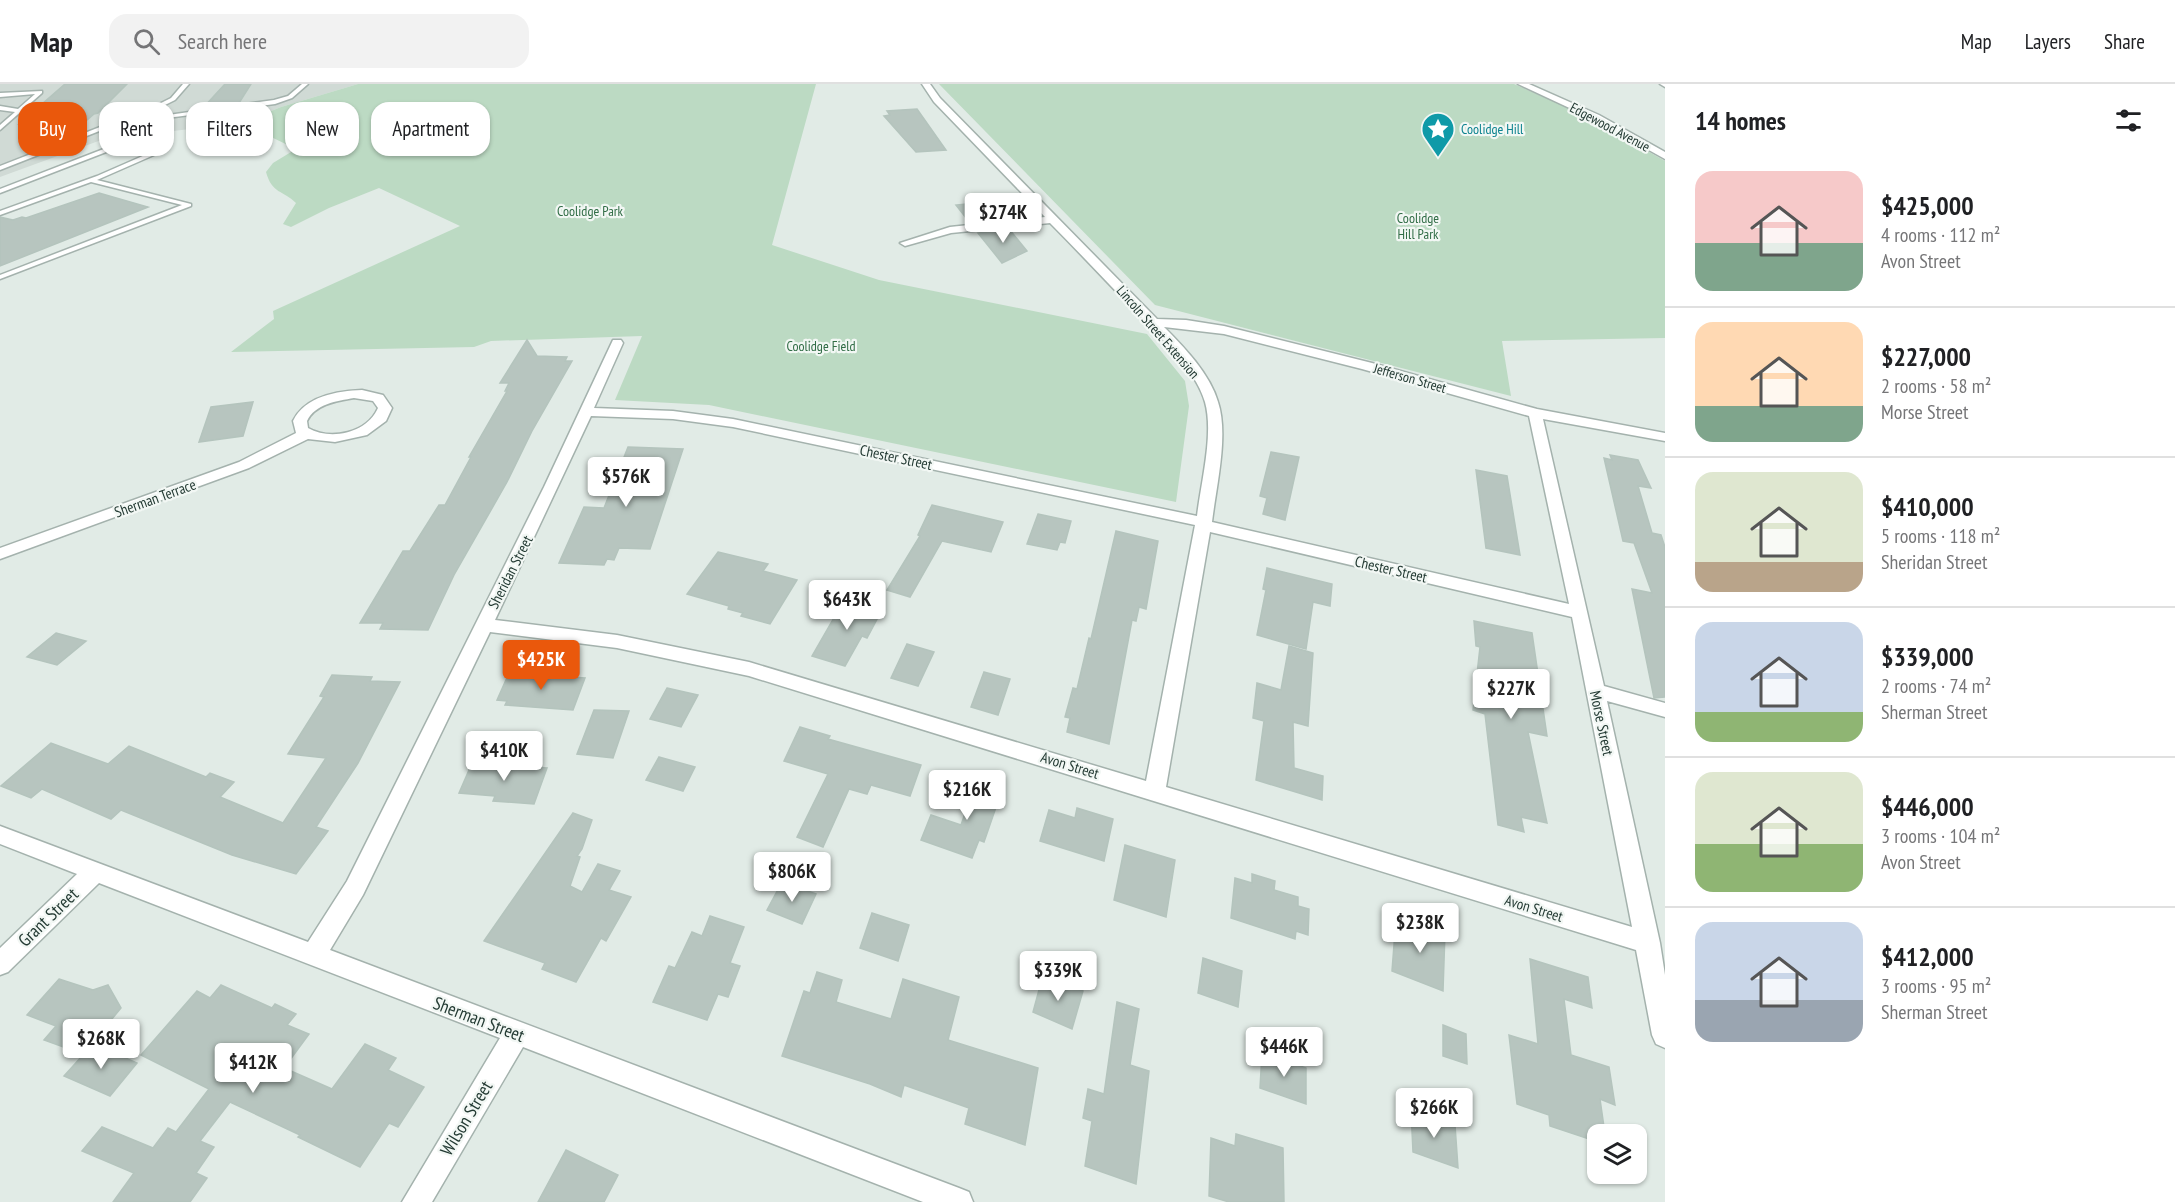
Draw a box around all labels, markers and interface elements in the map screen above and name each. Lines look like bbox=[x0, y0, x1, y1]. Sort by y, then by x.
search box bbox=[109, 14, 529, 68]
text: Map bbox=[30, 23, 73, 60]
icon: search bbox=[130, 25, 163, 58]
text: Search here bbox=[178, 27, 267, 55]
text: Map bbox=[1961, 28, 1992, 55]
text: Layers bbox=[2025, 28, 2071, 55]
text: Share bbox=[2104, 28, 2145, 55]
street label: Edgewood Avenue bbox=[1567, 98, 1653, 156]
chip: Buy bbox=[18, 102, 87, 156]
chip: Rent bbox=[99, 102, 174, 156]
chip: Filters bbox=[186, 102, 273, 156]
chip: New bbox=[285, 102, 359, 156]
chip: Apartment bbox=[371, 102, 490, 156]
text: 14 homes bbox=[1695, 104, 1786, 137]
icon: filters bbox=[2112, 104, 2145, 137]
place icon: Coolidge Hill bbox=[1420, 111, 1456, 158]
place label: Coolidge Hill bbox=[1461, 120, 1524, 138]
text: $425,000 bbox=[1881, 189, 1974, 222]
pin: $274K bbox=[961, 193, 1045, 244]
icon: home bbox=[1743, 195, 1815, 267]
text: $274K bbox=[979, 199, 1027, 225]
park label: Coolidge Park bbox=[557, 202, 624, 220]
park label: Coolidge Hill Park bbox=[1397, 209, 1439, 243]
text: 4 rooms · 112 m² bbox=[1881, 222, 2000, 248]
text: Avon Street bbox=[1881, 248, 1961, 274]
street label: Lincoln Street Extension bbox=[1113, 282, 1203, 382]
park label: Coolidge Field bbox=[786, 337, 856, 355]
text: $227,000 bbox=[1881, 340, 1971, 373]
icon: home bbox=[1743, 346, 1815, 418]
street label: Jefferson Street bbox=[1371, 359, 1449, 397]
text: 2 rooms · 58 m² bbox=[1881, 373, 1991, 399]
text: Morse Street bbox=[1881, 399, 1969, 425]
street label: Chester Street bbox=[858, 440, 934, 474]
pin: $576K bbox=[584, 457, 668, 508]
text: $576K bbox=[602, 463, 650, 489]
street label: Sherman Terrace bbox=[112, 474, 198, 522]
text: $410,000 bbox=[1881, 490, 1974, 523]
icon: home bbox=[1743, 496, 1815, 568]
text: 5 rooms · 118 m² bbox=[1881, 523, 2000, 549]
street label: Sheridan Street bbox=[483, 532, 537, 612]
text: Sheridan Street bbox=[1881, 549, 1988, 575]
street label: Chester Street bbox=[1353, 552, 1429, 586]
pin: $643K bbox=[805, 580, 889, 631]
text: $643K bbox=[823, 586, 871, 612]
pin: $425K bbox=[499, 640, 583, 691]
text: $339,000 bbox=[1881, 640, 1974, 673]
text: $425K bbox=[517, 646, 565, 672]
icon: home bbox=[1743, 646, 1815, 718]
pin: $227K bbox=[1469, 669, 1553, 720]
text: 2 rooms · 74 m² bbox=[1881, 673, 1991, 699]
text: $227K bbox=[1487, 675, 1535, 701]
street label: Morse Street bbox=[1586, 689, 1618, 757]
text: Sherman Street bbox=[1881, 699, 1988, 725]
pin: $410K bbox=[462, 731, 546, 782]
text: $410K bbox=[480, 737, 528, 763]
street label: Avon Street bbox=[1039, 747, 1101, 783]
pin: $216K bbox=[925, 770, 1009, 821]
text: $216K bbox=[943, 776, 991, 802]
text: $446,000 bbox=[1881, 790, 1974, 823]
icon: home bbox=[1743, 796, 1815, 868]
text: 3 rooms · 104 m² bbox=[1881, 823, 2000, 849]
text: Avon Street bbox=[1881, 849, 1961, 875]
pin: $806K bbox=[750, 852, 834, 903]
text: $806K bbox=[768, 858, 816, 884]
street label: Grant Street bbox=[13, 883, 83, 951]
street label: Avon Street bbox=[1503, 890, 1565, 926]
pin: $238K bbox=[1378, 903, 1462, 954]
text: $238K bbox=[1396, 909, 1444, 935]
text: $412,000 bbox=[1881, 940, 1974, 973]
icon: home bbox=[1743, 946, 1815, 1018]
pin: $339K bbox=[1016, 951, 1100, 1002]
text: $339K bbox=[1034, 957, 1082, 983]
text: 3 rooms · 95 m² bbox=[1881, 973, 1991, 999]
street label: Sherman Street bbox=[430, 991, 528, 1047]
text: Sherman Street bbox=[1881, 999, 1988, 1025]
pin: $268K bbox=[59, 1019, 143, 1070]
text: $268K bbox=[77, 1025, 125, 1051]
pin: $446K bbox=[1242, 1027, 1326, 1078]
text: $446K bbox=[1260, 1033, 1308, 1059]
pin: $412K bbox=[211, 1043, 295, 1094]
text: $412K bbox=[229, 1049, 277, 1075]
street label: Wilson Street bbox=[435, 1076, 497, 1160]
pin: $266K bbox=[1392, 1088, 1476, 1139]
text: $266K bbox=[1410, 1094, 1458, 1120]
map controls bbox=[1587, 1124, 1647, 1184]
button: layers bbox=[1587, 1124, 1647, 1184]

